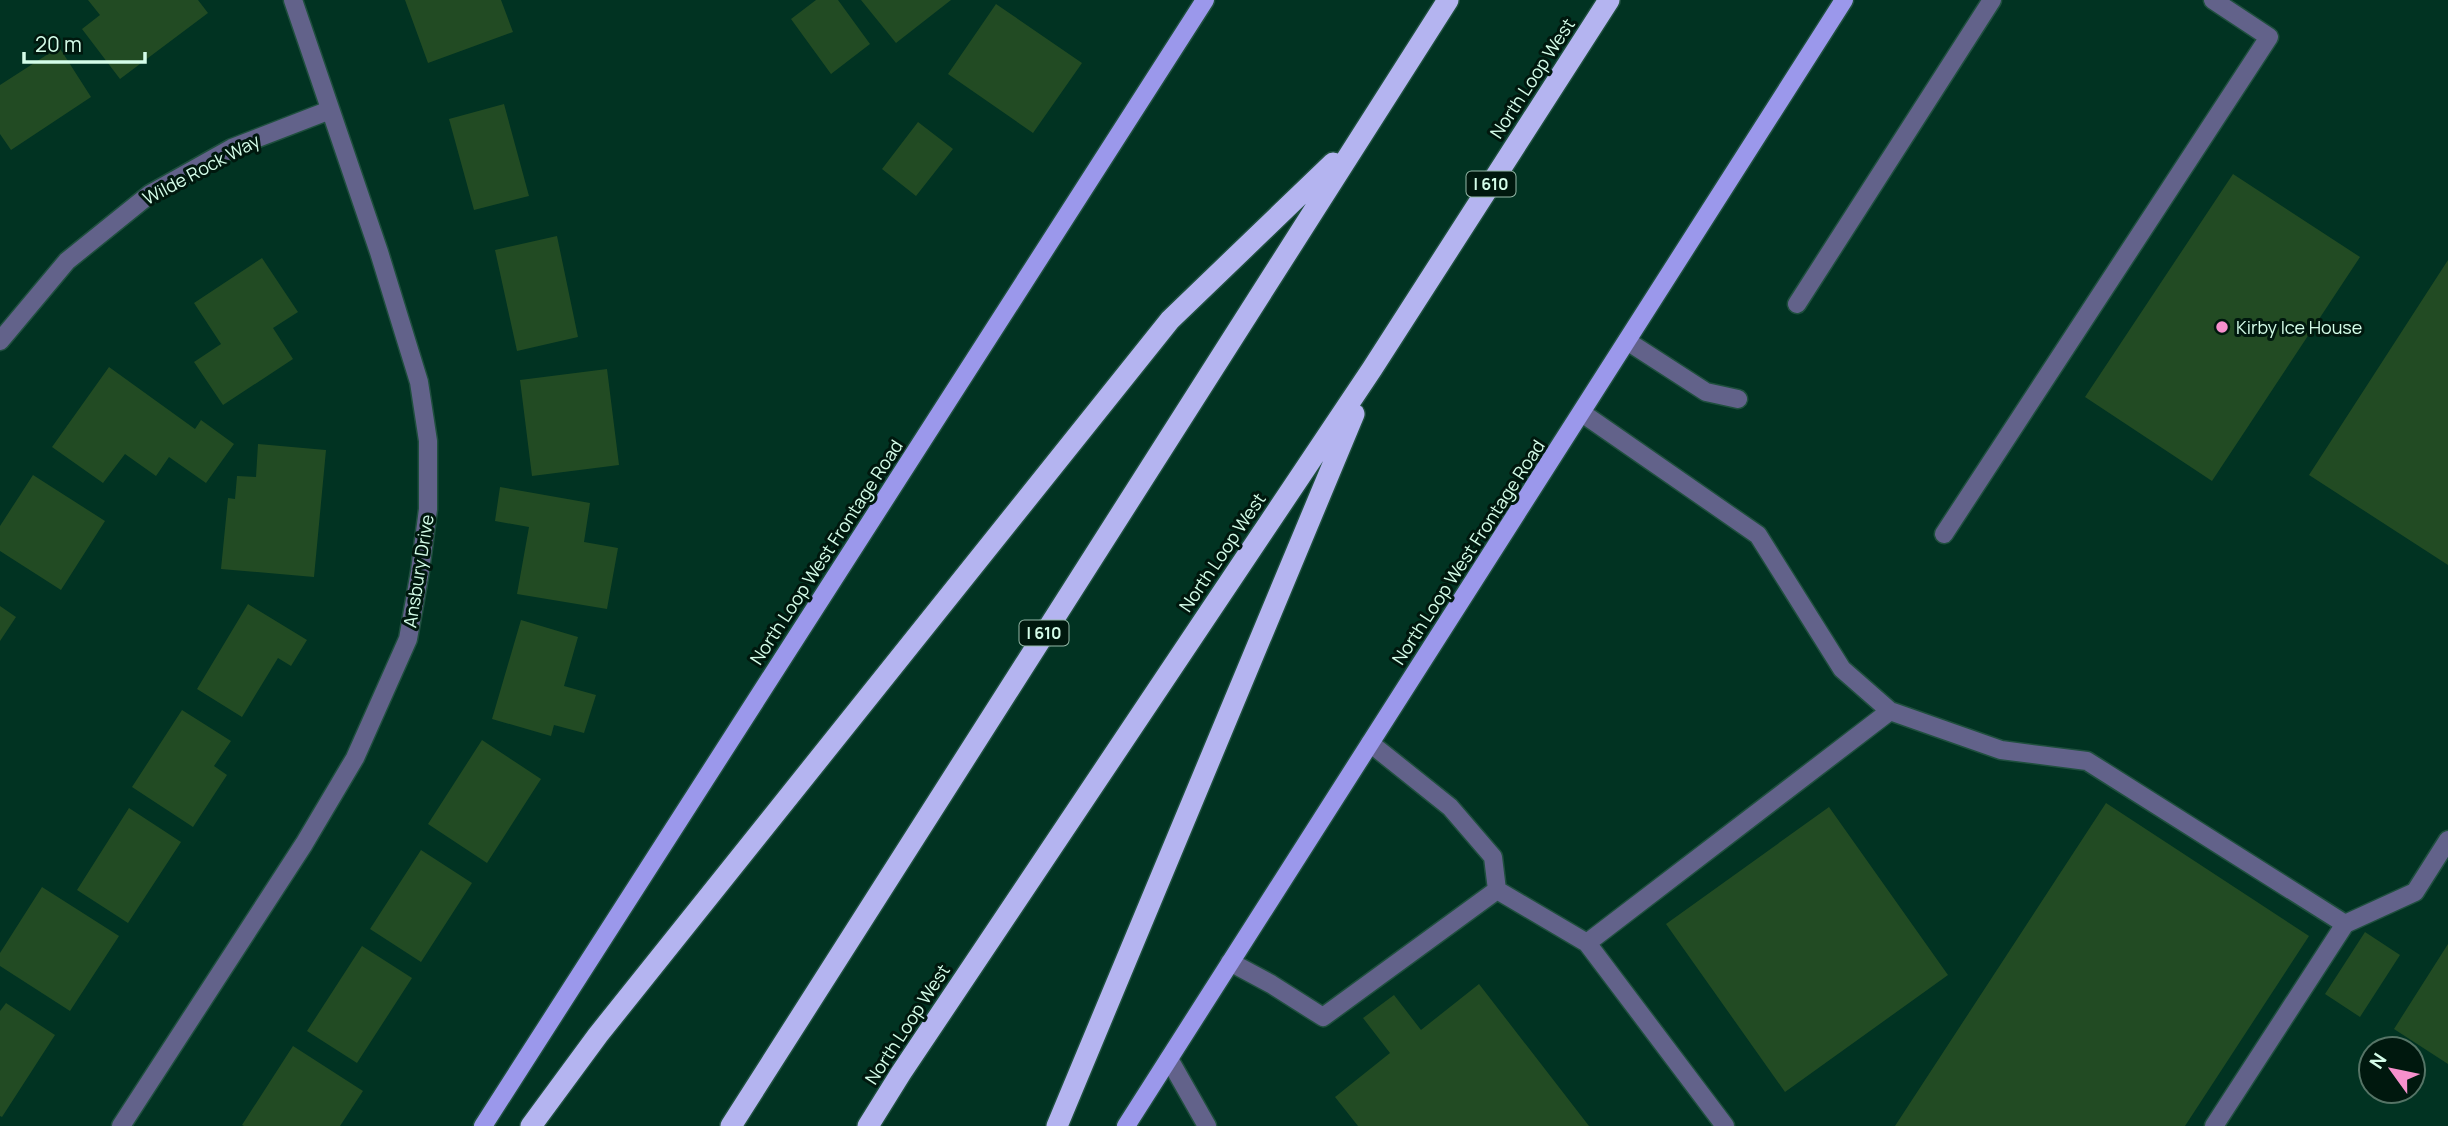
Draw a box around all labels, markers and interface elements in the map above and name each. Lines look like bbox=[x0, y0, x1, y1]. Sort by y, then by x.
street label: North Loop West bbox=[1484, 13, 1580, 143]
scale bar bbox=[24, 21, 145, 65]
text: 20 m bbox=[35, 30, 82, 58]
street label: Wilde Rock Way bbox=[138, 128, 264, 210]
road number: I 610 bbox=[1466, 172, 1516, 196]
place label: Kirby Ice House bbox=[2236, 315, 2362, 339]
marker: Kirby Ice House bbox=[2214, 319, 2230, 335]
street label: North Loop West Frontage Road bbox=[744, 435, 908, 669]
street label: North Loop West Frontage Road bbox=[1386, 435, 1550, 669]
street label: North Loop West bbox=[1173, 488, 1271, 616]
street label: Ansbury Drive bbox=[397, 513, 439, 629]
road number: I 610 bbox=[1020, 620, 1068, 646]
street label: North Loop West bbox=[859, 959, 955, 1089]
north arrow bbox=[2357, 1035, 2427, 1105]
text: N bbox=[2363, 1048, 2392, 1074]

